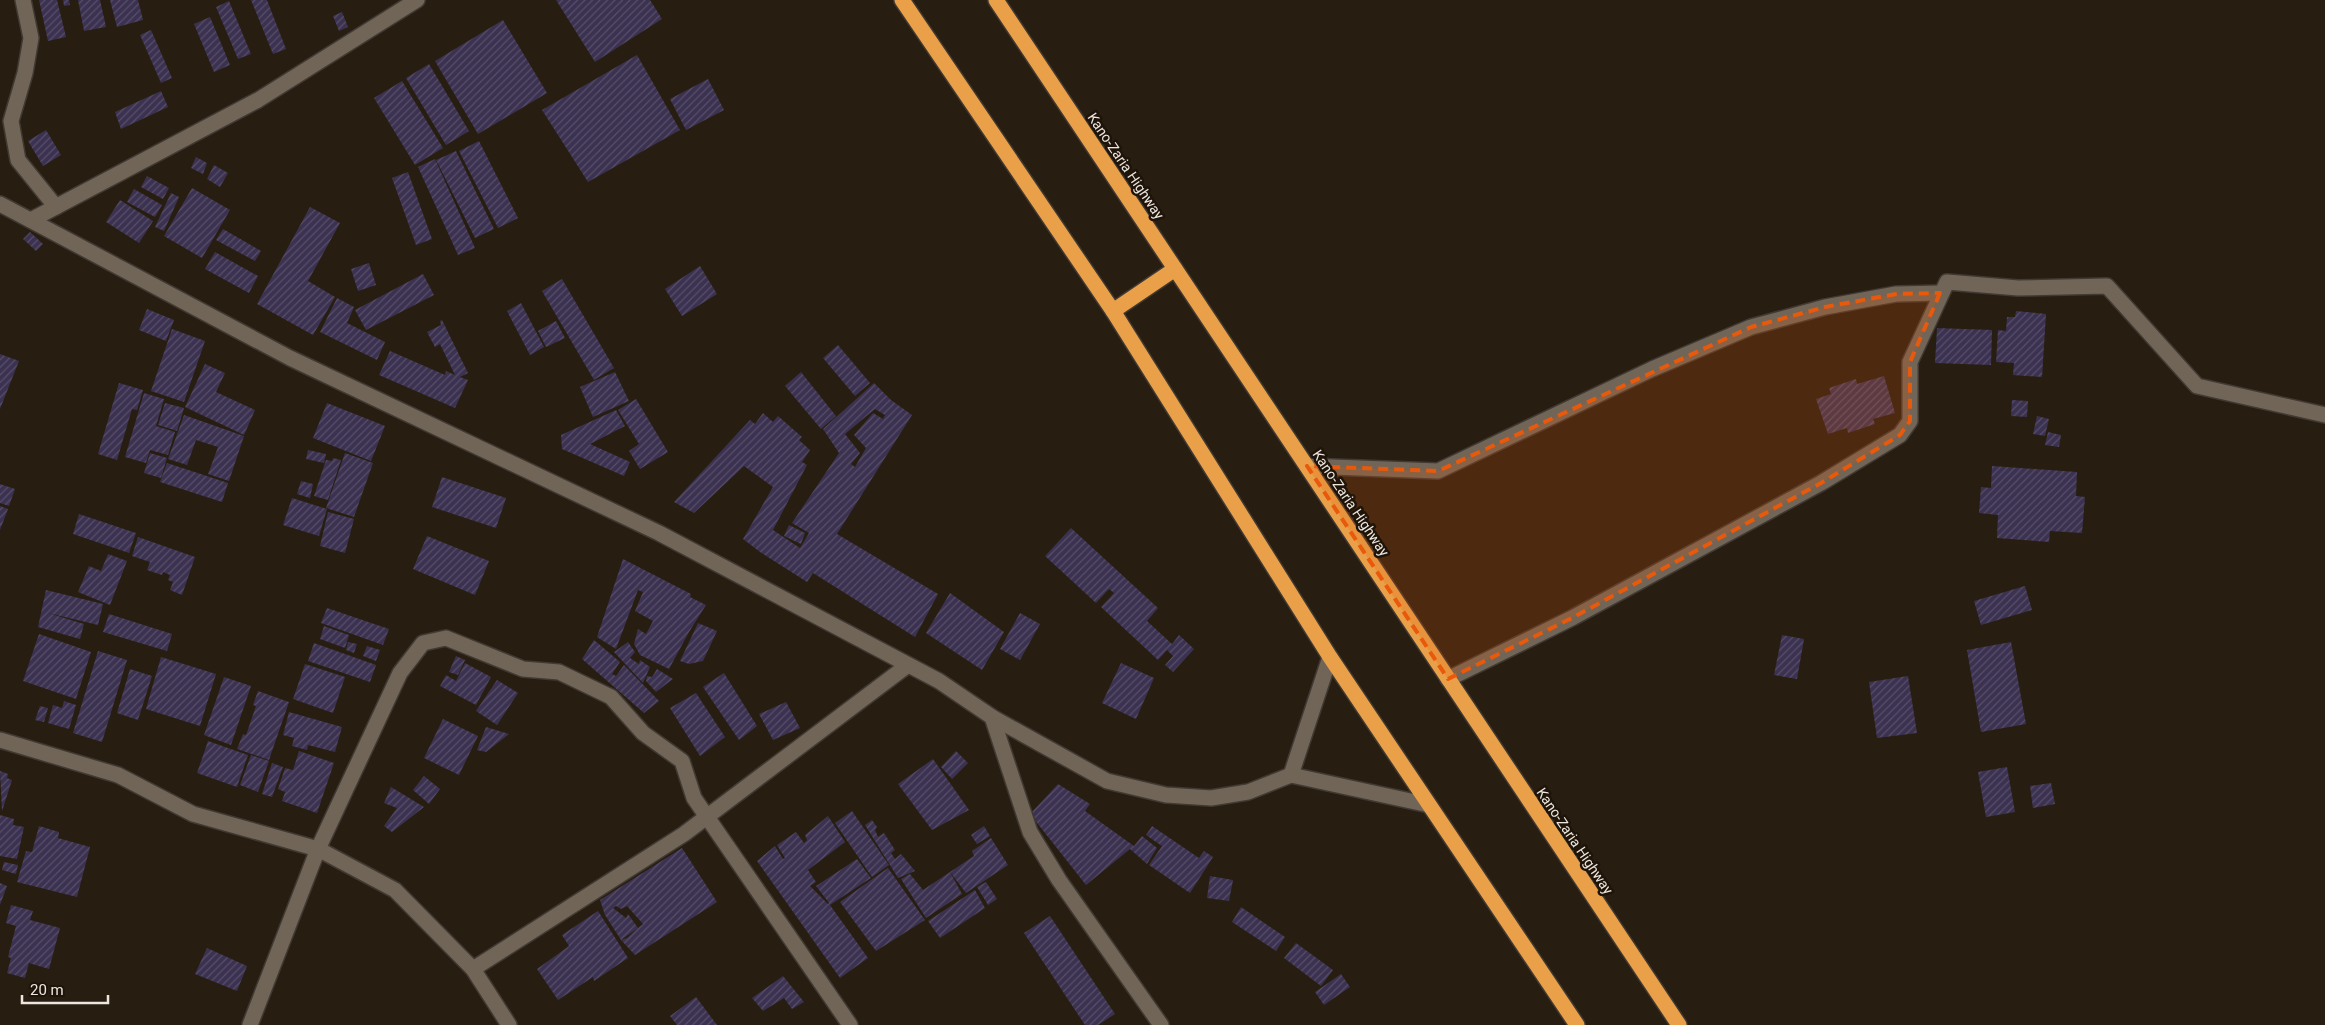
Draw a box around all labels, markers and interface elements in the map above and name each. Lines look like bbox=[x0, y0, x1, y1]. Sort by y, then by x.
street label: Kano-Zaria Highway bbox=[1084, 110, 1168, 223]
street label: Kano-Zaria Highway bbox=[1309, 447, 1393, 560]
street label: Kano-Zaria Highway bbox=[1533, 785, 1617, 898]
scale bar bbox=[22, 972, 109, 1004]
text: 20 m bbox=[30, 981, 64, 999]

